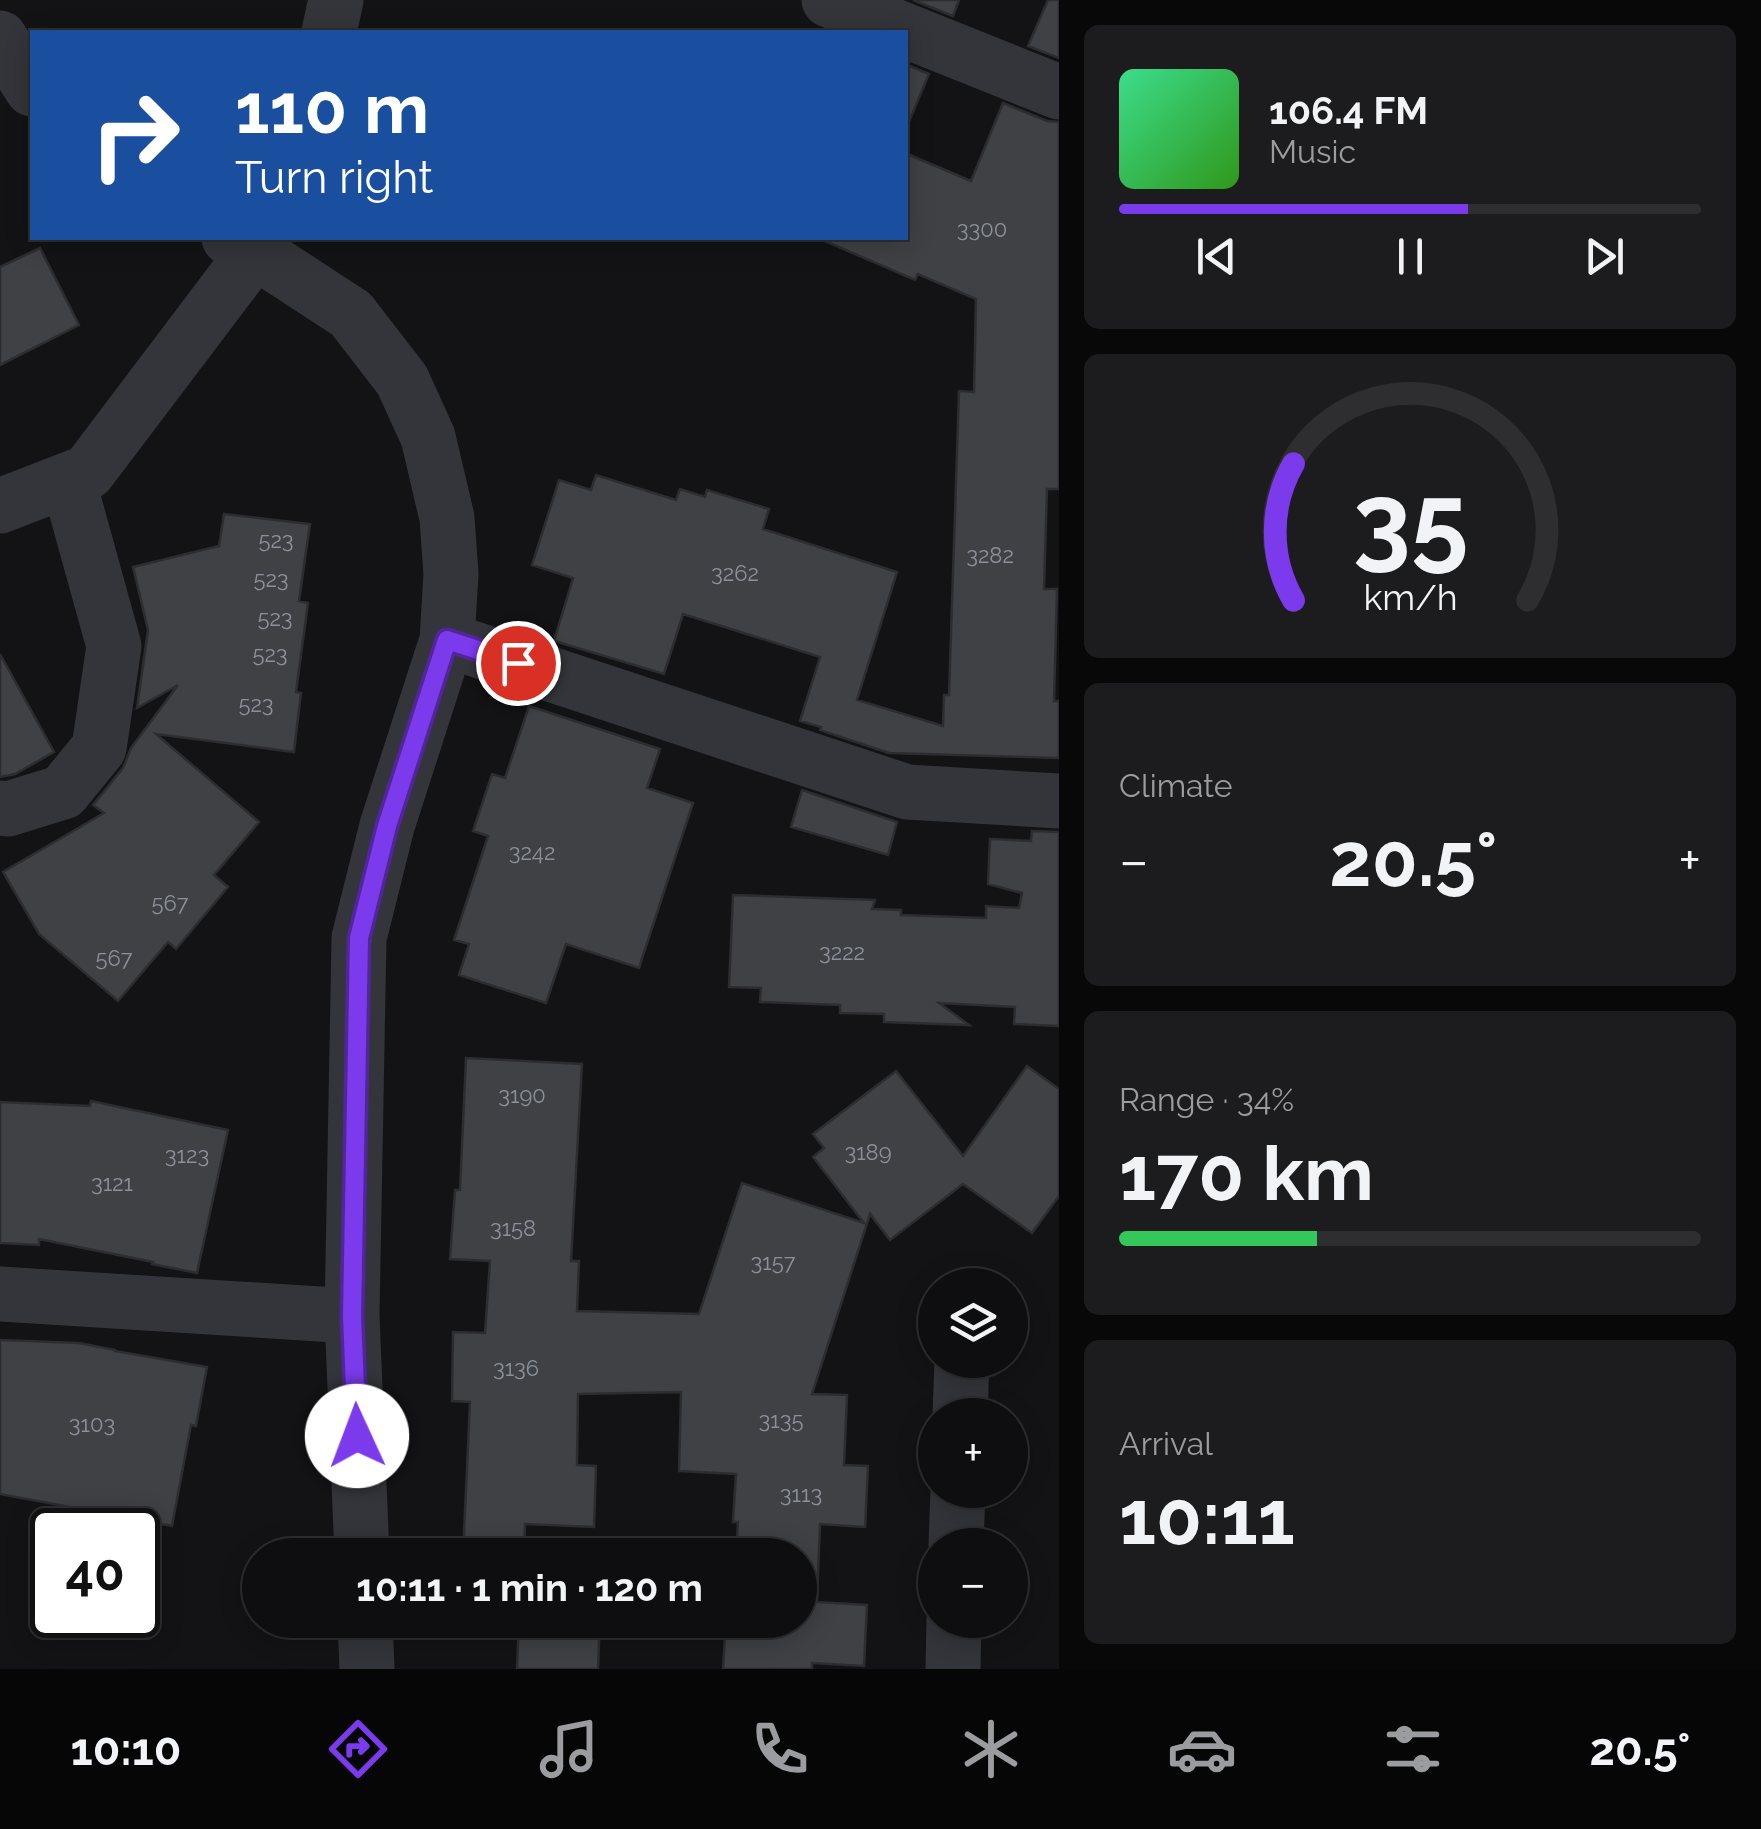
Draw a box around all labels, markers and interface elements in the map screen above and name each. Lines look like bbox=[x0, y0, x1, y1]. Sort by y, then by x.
text: 110 m bbox=[235, 67, 429, 149]
icon: right bbox=[70, 70, 200, 200]
text: 106.4 FM bbox=[1269, 88, 1428, 133]
text: Music bbox=[1269, 133, 1356, 170]
text: Turn right bbox=[235, 151, 433, 204]
house number: 3300 bbox=[957, 216, 1007, 242]
icon: previous bbox=[1189, 229, 1244, 284]
icon: pause bbox=[1383, 229, 1438, 284]
icon: next bbox=[1577, 229, 1632, 284]
text: 35 bbox=[1352, 460, 1468, 582]
house number: 523 bbox=[258, 527, 294, 553]
house number: 3282 bbox=[966, 542, 1014, 568]
house number: 3262 bbox=[711, 560, 759, 586]
house number: 523 bbox=[253, 566, 289, 592]
text: km/h bbox=[1363, 576, 1457, 618]
house number: 523 bbox=[257, 605, 293, 631]
pin bbox=[476, 621, 561, 706]
icon: arrive bbox=[491, 636, 546, 691]
house number: 523 bbox=[252, 641, 288, 667]
house number: 523 bbox=[238, 691, 274, 717]
text: Climate bbox=[1119, 767, 1233, 804]
text: 20.5° bbox=[1329, 815, 1497, 904]
text: − bbox=[1119, 828, 1149, 893]
text: + bbox=[1678, 828, 1701, 893]
house number: 3242 bbox=[509, 839, 555, 865]
house number: 567 bbox=[151, 890, 189, 916]
house number: 3222 bbox=[819, 939, 865, 965]
house number: 567 bbox=[95, 945, 133, 971]
text: Range · 34% bbox=[1119, 1081, 1294, 1118]
house number: 3190 bbox=[498, 1082, 546, 1108]
text: 170 km bbox=[1119, 1129, 1374, 1218]
house number: 3189 bbox=[844, 1139, 892, 1165]
house number: 3123 bbox=[165, 1142, 209, 1168]
house number: 3121 bbox=[91, 1170, 133, 1196]
house number: 3158 bbox=[490, 1215, 536, 1241]
house number: 3157 bbox=[751, 1249, 796, 1275]
map controls bbox=[918, 1268, 1028, 1638]
button: layers bbox=[918, 1268, 1028, 1378]
house number: 3136 bbox=[493, 1355, 539, 1381]
position arrow bbox=[305, 1384, 409, 1488]
button: + bbox=[918, 1398, 1028, 1508]
house number: 3135 bbox=[759, 1407, 803, 1433]
house number: 3103 bbox=[69, 1411, 115, 1437]
text: Arrival bbox=[1119, 1425, 1213, 1462]
text: 10:11 bbox=[1119, 1473, 1295, 1562]
house number: 3113 bbox=[780, 1481, 822, 1507]
speed limit sign: 40 bbox=[30, 1508, 160, 1638]
button: − bbox=[918, 1528, 1028, 1638]
text: 10:11 · 1 min · 120 m bbox=[356, 1565, 703, 1610]
icon: directions bbox=[323, 1714, 393, 1784]
icon: music bbox=[534, 1714, 604, 1784]
icon: phone bbox=[745, 1714, 815, 1784]
icon: climate bbox=[956, 1714, 1026, 1784]
icon: car bbox=[1167, 1714, 1237, 1784]
icon: filters bbox=[1378, 1714, 1448, 1784]
text: 10:10 bbox=[71, 1723, 181, 1776]
text: 20.5° bbox=[1590, 1723, 1690, 1776]

